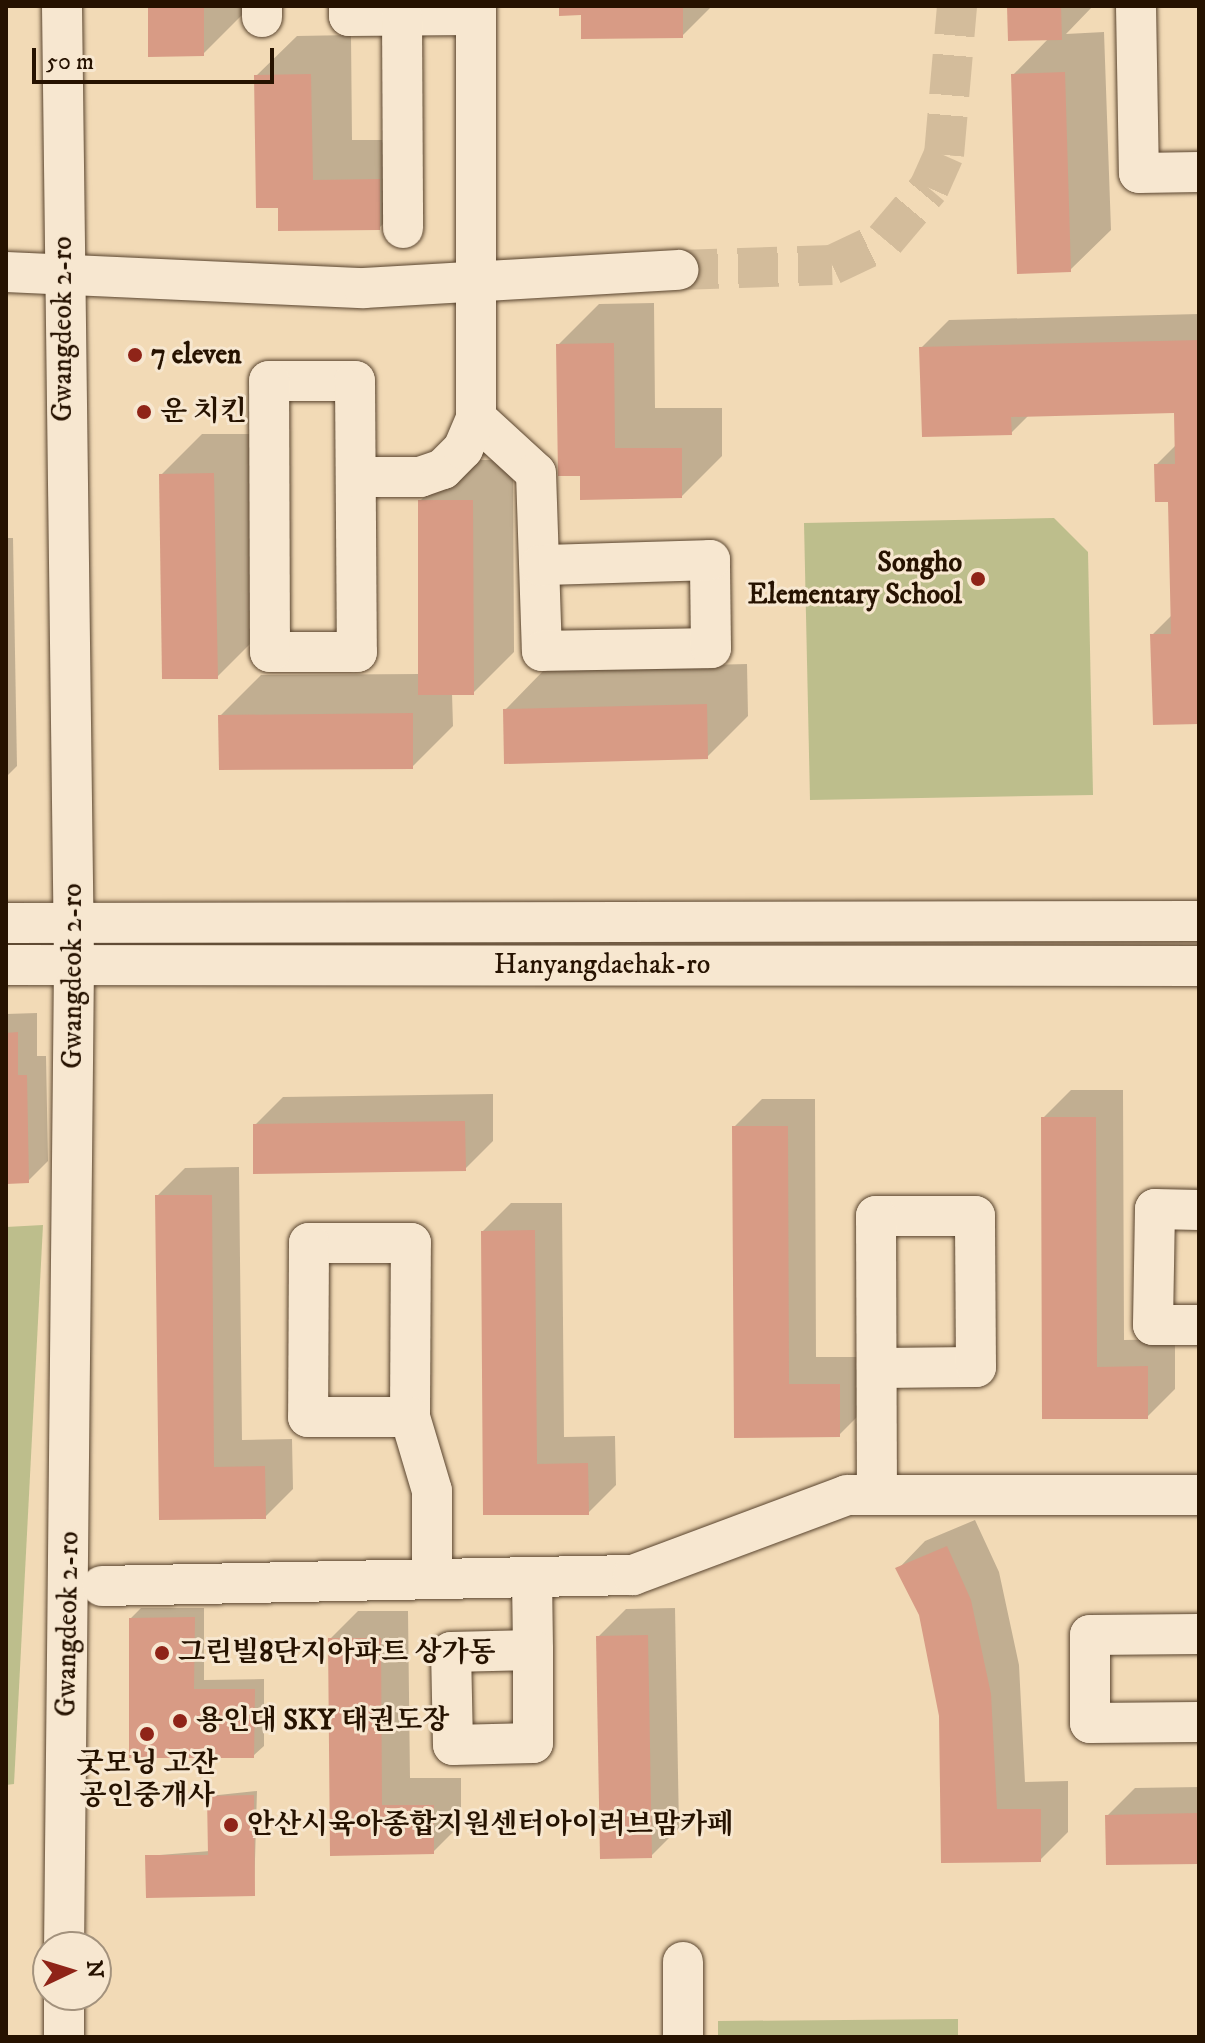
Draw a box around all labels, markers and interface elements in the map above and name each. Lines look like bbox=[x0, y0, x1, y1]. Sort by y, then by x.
scale bar bbox=[36, 32, 278, 82]
text: 50 m bbox=[46, 47, 94, 77]
street label: Gwangdeok 2-ro bbox=[46, 236, 80, 422]
place label: 7 eleven bbox=[151, 338, 242, 372]
marker: 7 eleven bbox=[126, 346, 144, 364]
place label: 운 치킨 bbox=[160, 395, 247, 429]
marker: 운 치킨 bbox=[135, 403, 153, 421]
place label: Songho Elementary School bbox=[748, 546, 962, 612]
marker: Songho Elementary School bbox=[969, 570, 987, 588]
street label: Gwangdeok 2-ro bbox=[56, 883, 90, 1069]
street label: Hanyangdaehak-ro bbox=[494, 948, 710, 982]
street label: Gwangdeok 2-ro bbox=[50, 1531, 86, 1717]
place label: 그린빌8단지아파트 상가동 bbox=[178, 1636, 496, 1670]
marker: 그린빌8단지아파트 상가동 bbox=[153, 1644, 171, 1662]
place label: 용인대 SKY 태권도장 bbox=[196, 1704, 449, 1738]
marker: 용인대 SKY 태권도장 bbox=[171, 1712, 189, 1730]
marker: 굿모닝 고잔 공인중개사 bbox=[138, 1725, 156, 1743]
place label: 굿모닝 고잔 공인중개사 bbox=[76, 1747, 218, 1813]
place label: 안산시육아종합지원센터아이러브맘카페 bbox=[247, 1808, 734, 1842]
marker: 안산시육아종합지원센터아이러브맘카페 bbox=[222, 1816, 240, 1834]
north arrow bbox=[32, 1931, 112, 2011]
text: N bbox=[80, 1959, 109, 1979]

